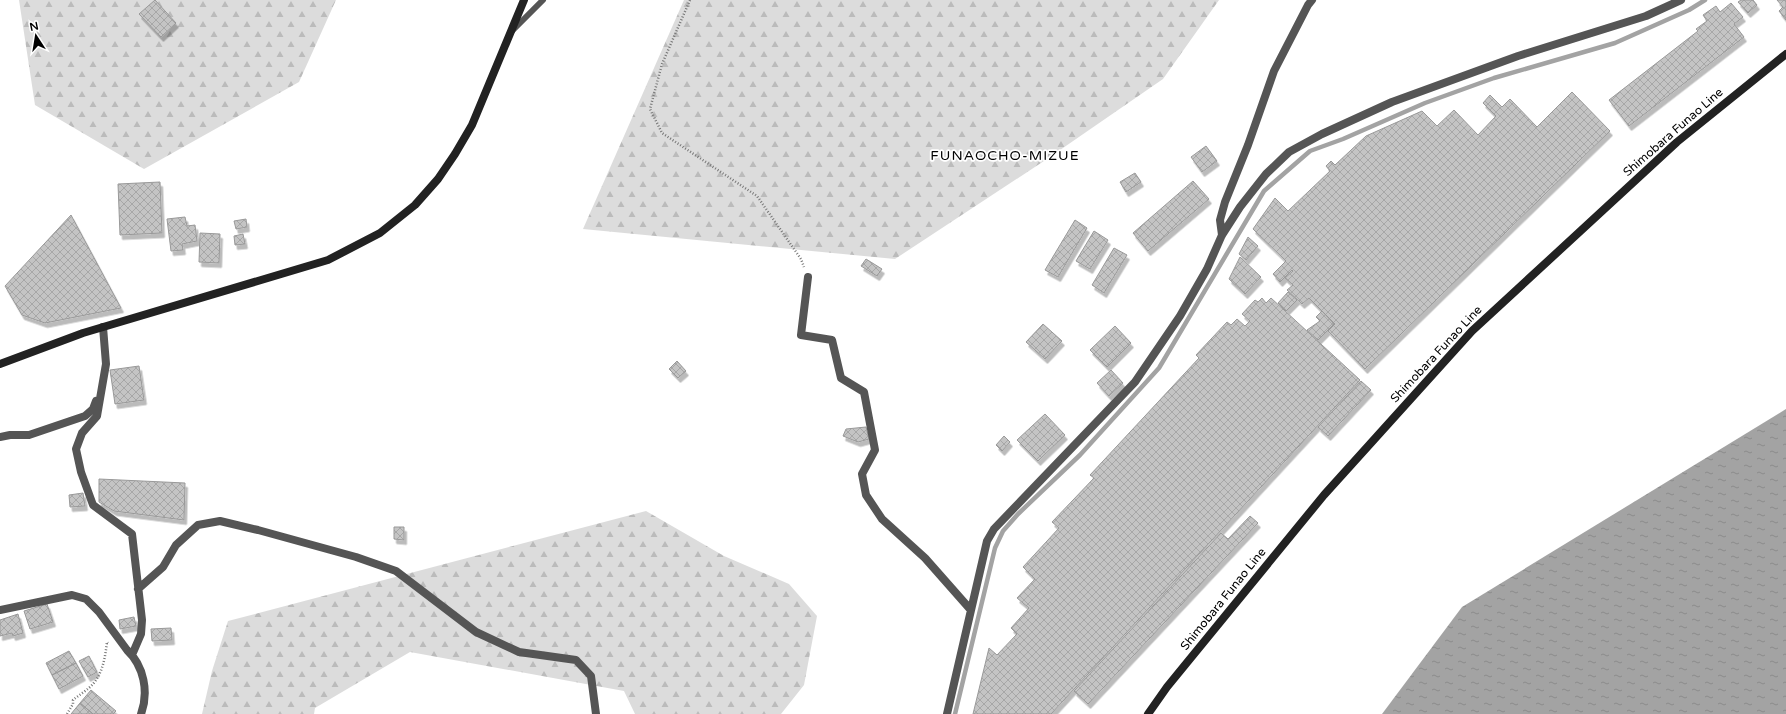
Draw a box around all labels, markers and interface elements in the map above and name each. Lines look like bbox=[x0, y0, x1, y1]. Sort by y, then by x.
north arrow bbox=[16, 16, 56, 56]
text: N bbox=[28, 19, 40, 34]
street label: Shimobara Funao Line bbox=[1620, 85, 1726, 179]
district label: FUNAOCHO-MIZUE bbox=[930, 147, 1080, 164]
street label: Shimobara Funao Line bbox=[1387, 303, 1485, 405]
street label: Shimobara Funao Line bbox=[1177, 545, 1269, 653]

